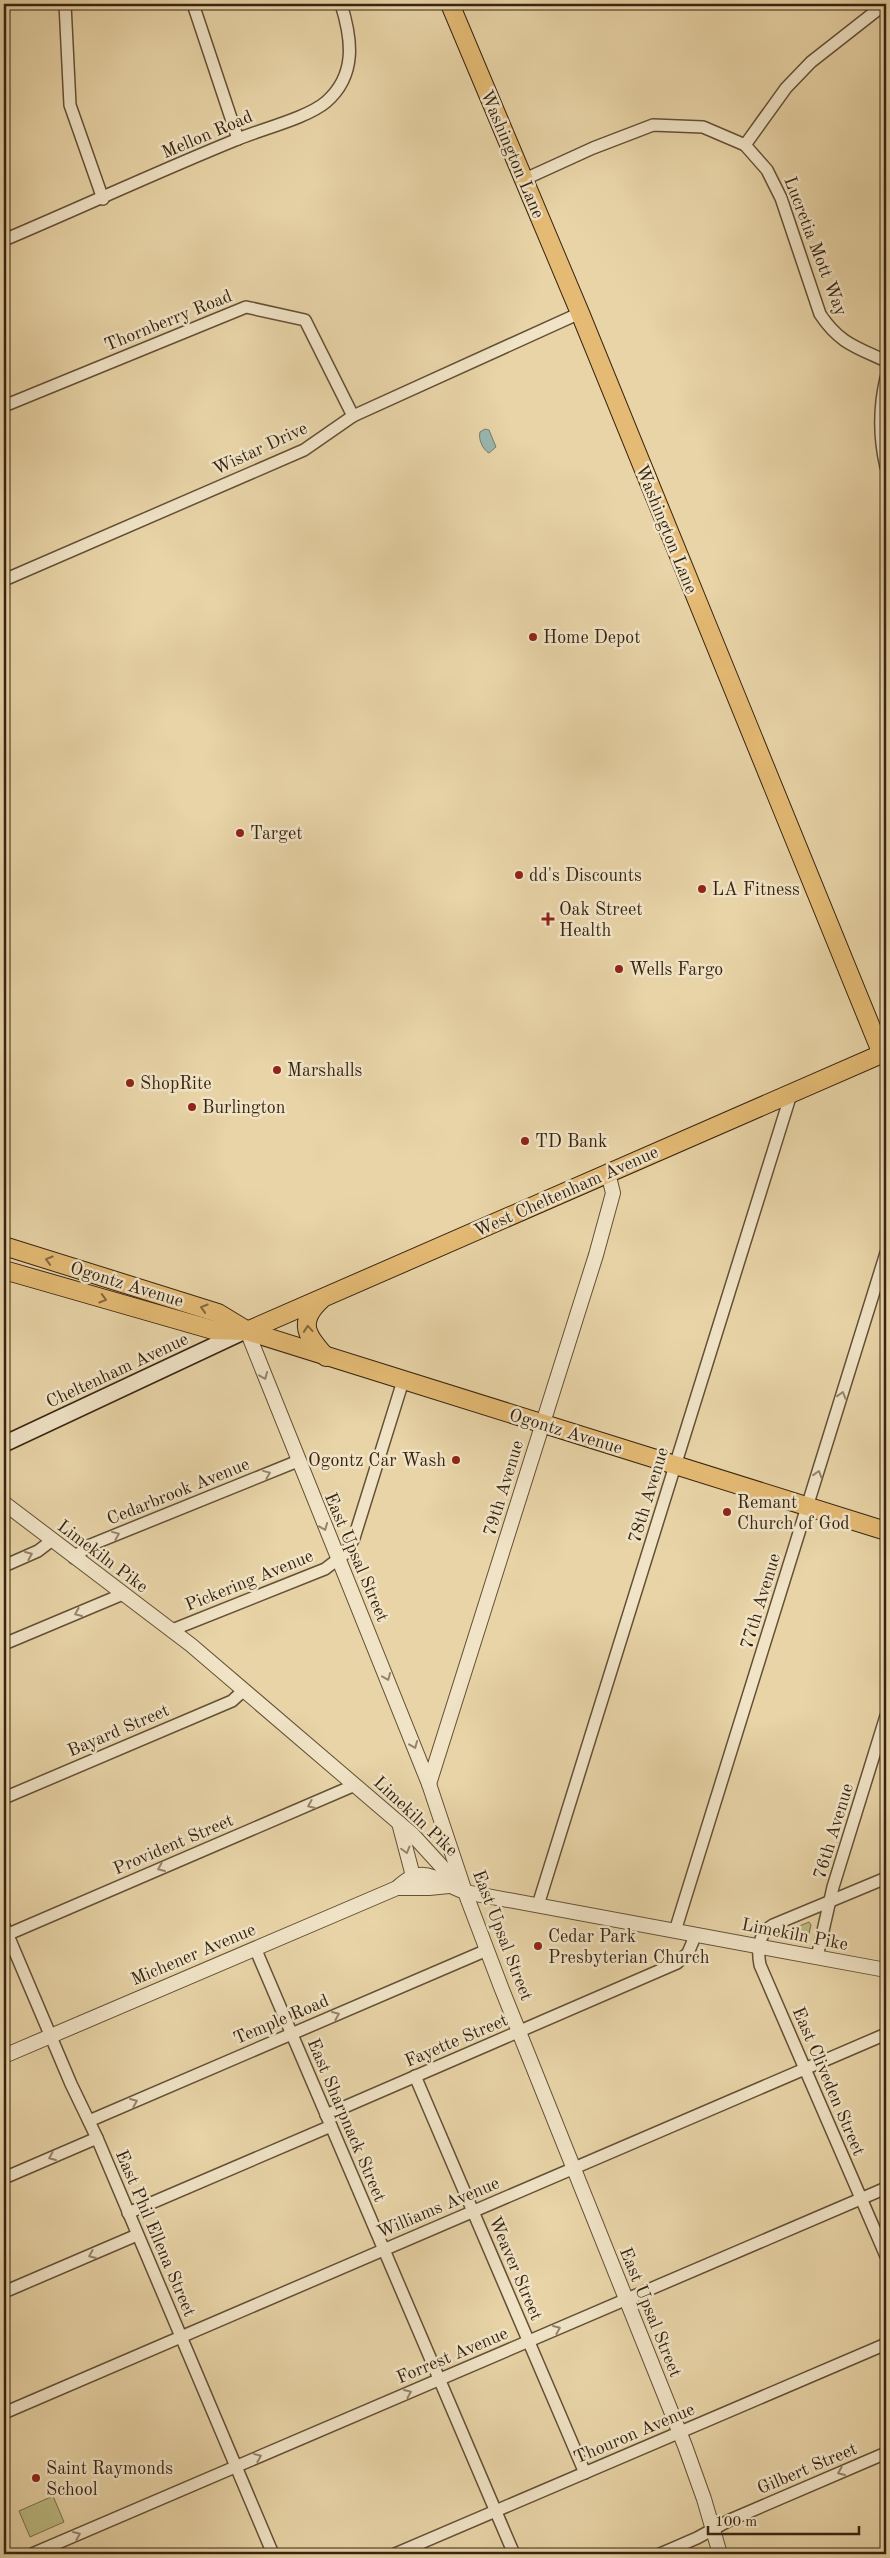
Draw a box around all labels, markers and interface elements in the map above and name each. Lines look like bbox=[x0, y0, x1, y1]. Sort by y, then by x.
street label: Washington Lane bbox=[477, 88, 547, 221]
street label: Mellon Road bbox=[159, 108, 256, 162]
street label: Lucretia Mott Way bbox=[780, 174, 850, 319]
street label: Thornberry Road bbox=[102, 287, 235, 355]
street label: Wistar Drive bbox=[210, 419, 310, 479]
street label: Washington Lane bbox=[632, 462, 700, 597]
place label: Home Depot bbox=[543, 629, 641, 647]
marker: Home Depot bbox=[527, 631, 539, 643]
place label: Target bbox=[250, 825, 303, 843]
marker: Target bbox=[234, 827, 246, 839]
place label: dd's Discounts bbox=[529, 867, 642, 885]
marker: dd's Discounts bbox=[513, 869, 525, 881]
place label: LA Fitness bbox=[712, 881, 800, 899]
marker: LA Fitness bbox=[696, 883, 708, 895]
place label: Oak Street Health bbox=[559, 901, 643, 940]
marker: Oak Street Health bbox=[541, 912, 555, 926]
place label: Wells Fargo bbox=[629, 961, 723, 979]
marker: Wells Fargo bbox=[613, 963, 625, 975]
place label: Marshalls bbox=[287, 1062, 363, 1080]
marker: Marshalls bbox=[271, 1064, 283, 1076]
place label: ShopRite bbox=[140, 1075, 212, 1093]
marker: ShopRite bbox=[124, 1077, 136, 1089]
place label: Burlington bbox=[202, 1099, 286, 1117]
marker: Burlington bbox=[186, 1101, 198, 1113]
place label: TD Bank bbox=[535, 1133, 607, 1151]
marker: TD Bank bbox=[519, 1135, 531, 1147]
street label: West Cheltenham Avenue bbox=[472, 1143, 661, 1241]
one-way arrow bbox=[45, 1255, 53, 1265]
street label: Ogontz Avenue bbox=[68, 1259, 185, 1311]
one-way arrow bbox=[99, 1293, 108, 1304]
one-way arrow bbox=[200, 1304, 208, 1314]
one-way arrow bbox=[303, 1325, 314, 1333]
street label: Cheltenham Avenue bbox=[44, 1330, 191, 1412]
one-way arrow bbox=[258, 1372, 268, 1380]
one-way arrow bbox=[837, 1392, 847, 1400]
street label: Ogontz Avenue bbox=[507, 1406, 624, 1458]
street label: 79th Avenue bbox=[481, 1438, 527, 1538]
street label: 78th Avenue bbox=[626, 1445, 672, 1545]
place label: Ogontz Car Wash bbox=[308, 1452, 446, 1470]
marker: Ogontz Car Wash bbox=[450, 1454, 462, 1466]
street label: Cedarbrook Avenue bbox=[105, 1455, 252, 1529]
one-way arrow bbox=[262, 1469, 271, 1480]
one-way arrow bbox=[813, 1470, 823, 1479]
street label: East Upsal Street bbox=[321, 1490, 391, 1624]
place label: Remant Church of God bbox=[737, 1494, 850, 1533]
marker: Remant Church of God bbox=[721, 1506, 733, 1518]
street label: Limekiln Pike bbox=[54, 1517, 151, 1597]
one-way arrow bbox=[318, 1522, 329, 1531]
one-way arrow bbox=[111, 1531, 120, 1541]
street label: Pickering Avenue bbox=[183, 1547, 316, 1615]
one-way arrow bbox=[24, 1551, 33, 1562]
street label: 77th Avenue bbox=[738, 1551, 784, 1651]
one-way arrow bbox=[74, 1606, 83, 1617]
one-way arrow bbox=[380, 1672, 391, 1681]
street label: Bayard Street bbox=[65, 1701, 172, 1760]
one-way arrow bbox=[408, 1740, 418, 1749]
street label: Limekiln Pike bbox=[370, 1773, 461, 1860]
street label: 76th Avenue bbox=[811, 1781, 857, 1881]
one-way arrow bbox=[307, 1798, 316, 1809]
street label: Provident Street bbox=[111, 1812, 236, 1878]
one-way arrow bbox=[400, 1845, 411, 1854]
one-way arrow bbox=[157, 1862, 166, 1873]
street label: East Upsal Street bbox=[469, 1868, 535, 2003]
street label: Limekiln Pike bbox=[740, 1916, 850, 1954]
street label: Michener Avenue bbox=[128, 1921, 258, 1989]
place label: Cedar Park Presbyterian Church bbox=[548, 1928, 710, 1967]
marker: Cedar Park Presbyterian Church bbox=[532, 1940, 544, 1952]
street label: Temple Road bbox=[231, 1992, 332, 2048]
street label: East Cliveden Street bbox=[789, 2005, 867, 2158]
one-way arrow bbox=[331, 2010, 340, 2021]
street label: Fayette Street bbox=[402, 2011, 511, 2071]
street label: East Sharpnack Street bbox=[303, 2036, 389, 2205]
one-way arrow bbox=[129, 2097, 138, 2108]
street label: East Phil Ellena Street bbox=[112, 2147, 198, 2319]
one-way arrow bbox=[48, 2151, 57, 2161]
street label: Williams Avenue bbox=[375, 2174, 502, 2242]
street label: Weaver Street bbox=[485, 2214, 545, 2323]
street label: East Upsal Street bbox=[616, 2245, 684, 2380]
one-way arrow bbox=[88, 2248, 97, 2259]
street label: Forrest Avenue bbox=[394, 2324, 511, 2387]
one-way arrow bbox=[552, 2325, 561, 2335]
one-way arrow bbox=[403, 2389, 412, 2400]
street label: Thouron Avenue bbox=[571, 2400, 697, 2467]
street label: Gilbert Street bbox=[755, 2440, 860, 2498]
one-way arrow bbox=[253, 2453, 262, 2464]
place label: Saint Raymonds School bbox=[46, 2460, 173, 2499]
one-way arrow bbox=[837, 2466, 846, 2477]
marker: Saint Raymonds School bbox=[30, 2472, 42, 2484]
scale bar bbox=[708, 2503, 859, 2535]
text: 100 m bbox=[715, 2515, 757, 2530]
one-way arrow bbox=[72, 2531, 81, 2541]

